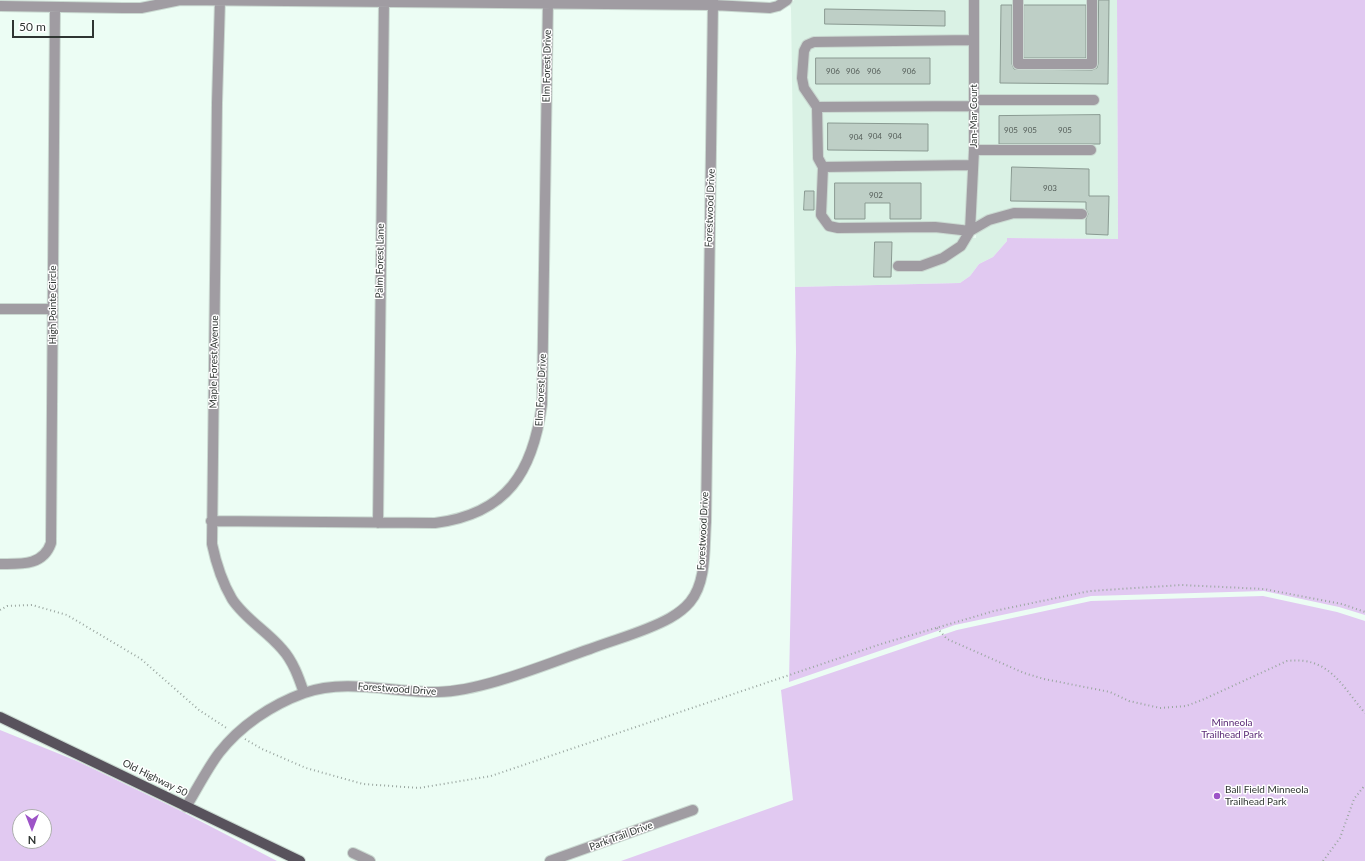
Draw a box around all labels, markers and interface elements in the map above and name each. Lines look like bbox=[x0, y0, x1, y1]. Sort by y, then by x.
scale bar bbox=[14, 12, 96, 38]
text: 50 m bbox=[19, 19, 46, 34]
street label: Elm Forest Drive bbox=[540, 30, 554, 102]
house number: 906 bbox=[826, 66, 840, 76]
house number: 906 bbox=[846, 66, 860, 76]
house number: 906 bbox=[867, 66, 881, 76]
house number: 906 bbox=[902, 66, 916, 76]
street label: Jan-Mar Court bbox=[968, 84, 980, 148]
house number: 905 bbox=[1004, 125, 1018, 135]
house number: 905 bbox=[1023, 125, 1037, 135]
house number: 905 bbox=[1058, 125, 1072, 135]
house number: 904 bbox=[868, 131, 882, 141]
house number: 904 bbox=[888, 131, 902, 141]
house number: 904 bbox=[849, 132, 863, 142]
street label: Forestwood Drive bbox=[703, 168, 717, 248]
house number: 903 bbox=[1043, 183, 1057, 193]
house number: 902 bbox=[869, 190, 883, 200]
street label: Palm Forest Lane bbox=[373, 223, 387, 299]
street label: High Pointe Circle bbox=[47, 266, 59, 344]
street label: Maple Forest Avenue bbox=[207, 315, 221, 409]
street label: Elm Forest Drive bbox=[533, 353, 549, 427]
street label: Forestwood Drive bbox=[695, 491, 711, 571]
street label: Forestwood Drive bbox=[357, 680, 437, 698]
park label: Minneola Trailhead Park bbox=[1201, 717, 1263, 740]
street label: Old Highway 50 bbox=[120, 757, 190, 799]
place label: Ball Field Minneola Trailhead Park bbox=[1225, 784, 1309, 808]
marker: Ball Field Minneola Trailhead Park bbox=[1212, 791, 1222, 801]
north arrow bbox=[12, 809, 52, 849]
street label: Park Trail Drive bbox=[588, 819, 654, 853]
text: N bbox=[28, 834, 36, 847]

